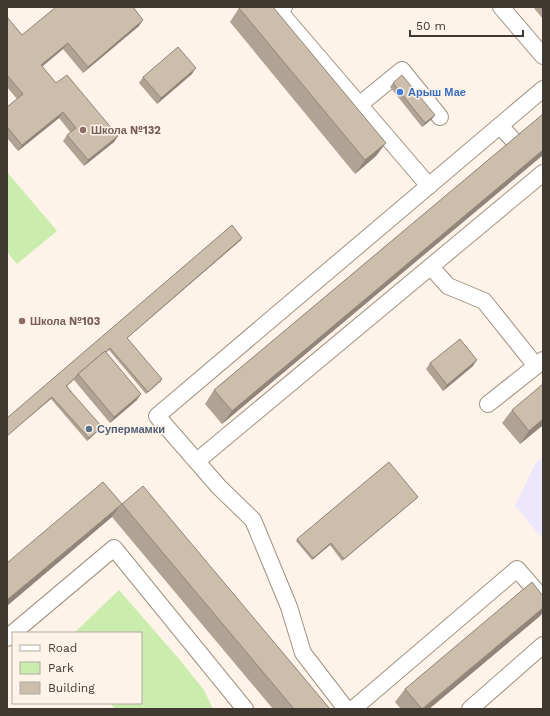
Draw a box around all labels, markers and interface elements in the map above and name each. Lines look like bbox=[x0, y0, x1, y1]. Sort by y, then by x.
scale bar bbox=[410, 12, 523, 38]
text: 50 m bbox=[416, 19, 446, 33]
place label: Арыш Мае bbox=[408, 86, 466, 99]
marker: Арыш Мае bbox=[395, 87, 405, 97]
place label: Школа №132 bbox=[91, 124, 161, 137]
marker: Школа №132 bbox=[78, 125, 88, 135]
place label: Школа №103 bbox=[30, 315, 101, 328]
marker: Школа №103 bbox=[17, 316, 27, 326]
place label: Супермамки bbox=[97, 423, 165, 436]
marker: Супермамки bbox=[84, 424, 94, 434]
legend bbox=[12, 632, 142, 704]
text: Road bbox=[48, 641, 77, 655]
text: Park bbox=[48, 661, 74, 675]
text: Building bbox=[48, 681, 95, 695]

